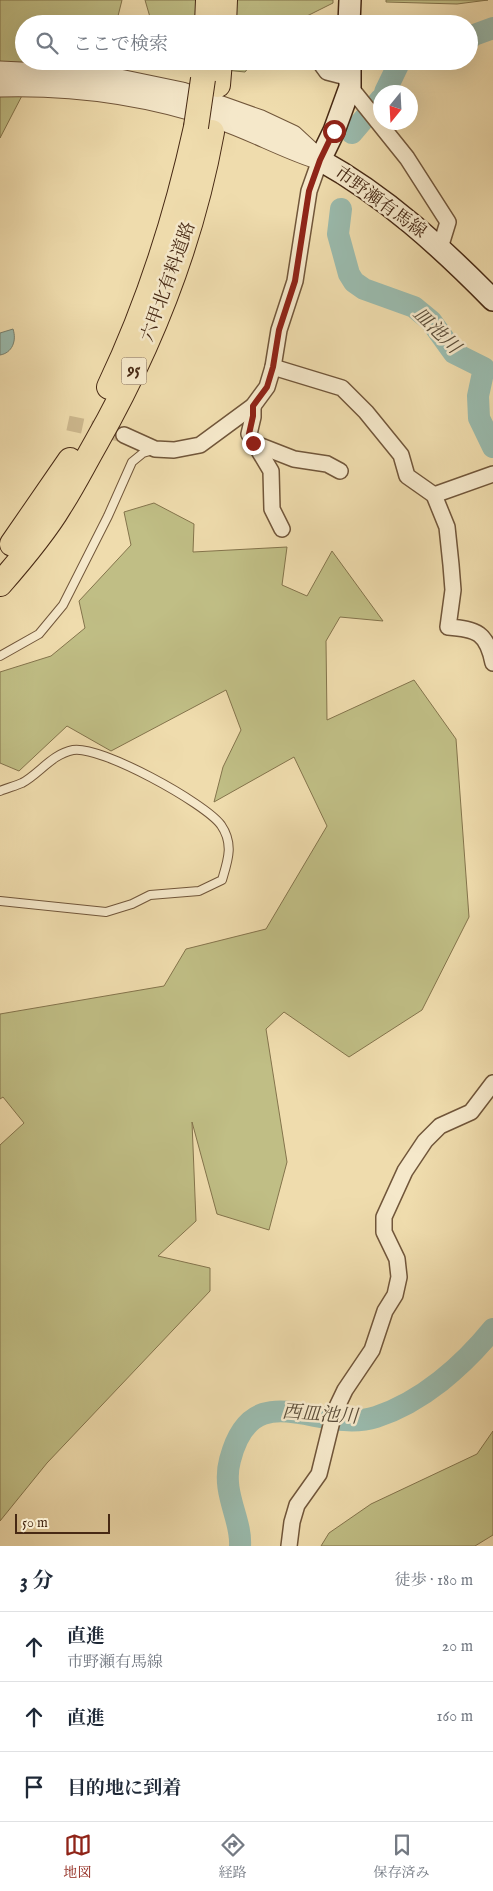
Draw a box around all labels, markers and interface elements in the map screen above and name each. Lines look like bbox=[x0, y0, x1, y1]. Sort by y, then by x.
search box bbox=[15, 15, 478, 70]
icon: search bbox=[33, 29, 61, 57]
text: ここで検索 bbox=[73, 33, 168, 57]
north arrow bbox=[373, 85, 418, 130]
route start bbox=[323, 120, 346, 143]
street label: 市野瀬有馬線 bbox=[330, 162, 430, 244]
street label: 六甲北有料道路 bbox=[137, 219, 201, 345]
water label: 皿池川 bbox=[407, 303, 466, 361]
road number: 95 bbox=[122, 358, 146, 384]
route end bbox=[242, 432, 265, 455]
water label: 西皿池川 bbox=[281, 1400, 361, 1430]
scale bar bbox=[15, 1511, 110, 1534]
text: 50 m bbox=[22, 1514, 48, 1532]
text: 3 分 bbox=[20, 1568, 53, 1595]
text: 徒歩 · 180 m bbox=[395, 1571, 473, 1591]
text: 直進 bbox=[67, 1625, 105, 1649]
icon: ahead bbox=[20, 1633, 48, 1661]
text: 20 m bbox=[442, 1637, 473, 1657]
text: 市野瀬有馬線 bbox=[67, 1653, 163, 1673]
icon: ahead bbox=[20, 1703, 48, 1731]
text: 直進 bbox=[67, 1707, 105, 1731]
text: 160 m bbox=[437, 1707, 473, 1727]
icon: arrive bbox=[20, 1773, 48, 1801]
text: 目的地に到着 bbox=[67, 1777, 181, 1801]
tab: 地図 bbox=[64, 1831, 92, 1882]
tab: 経路 bbox=[219, 1831, 247, 1882]
tab: 保存済み bbox=[374, 1831, 430, 1882]

